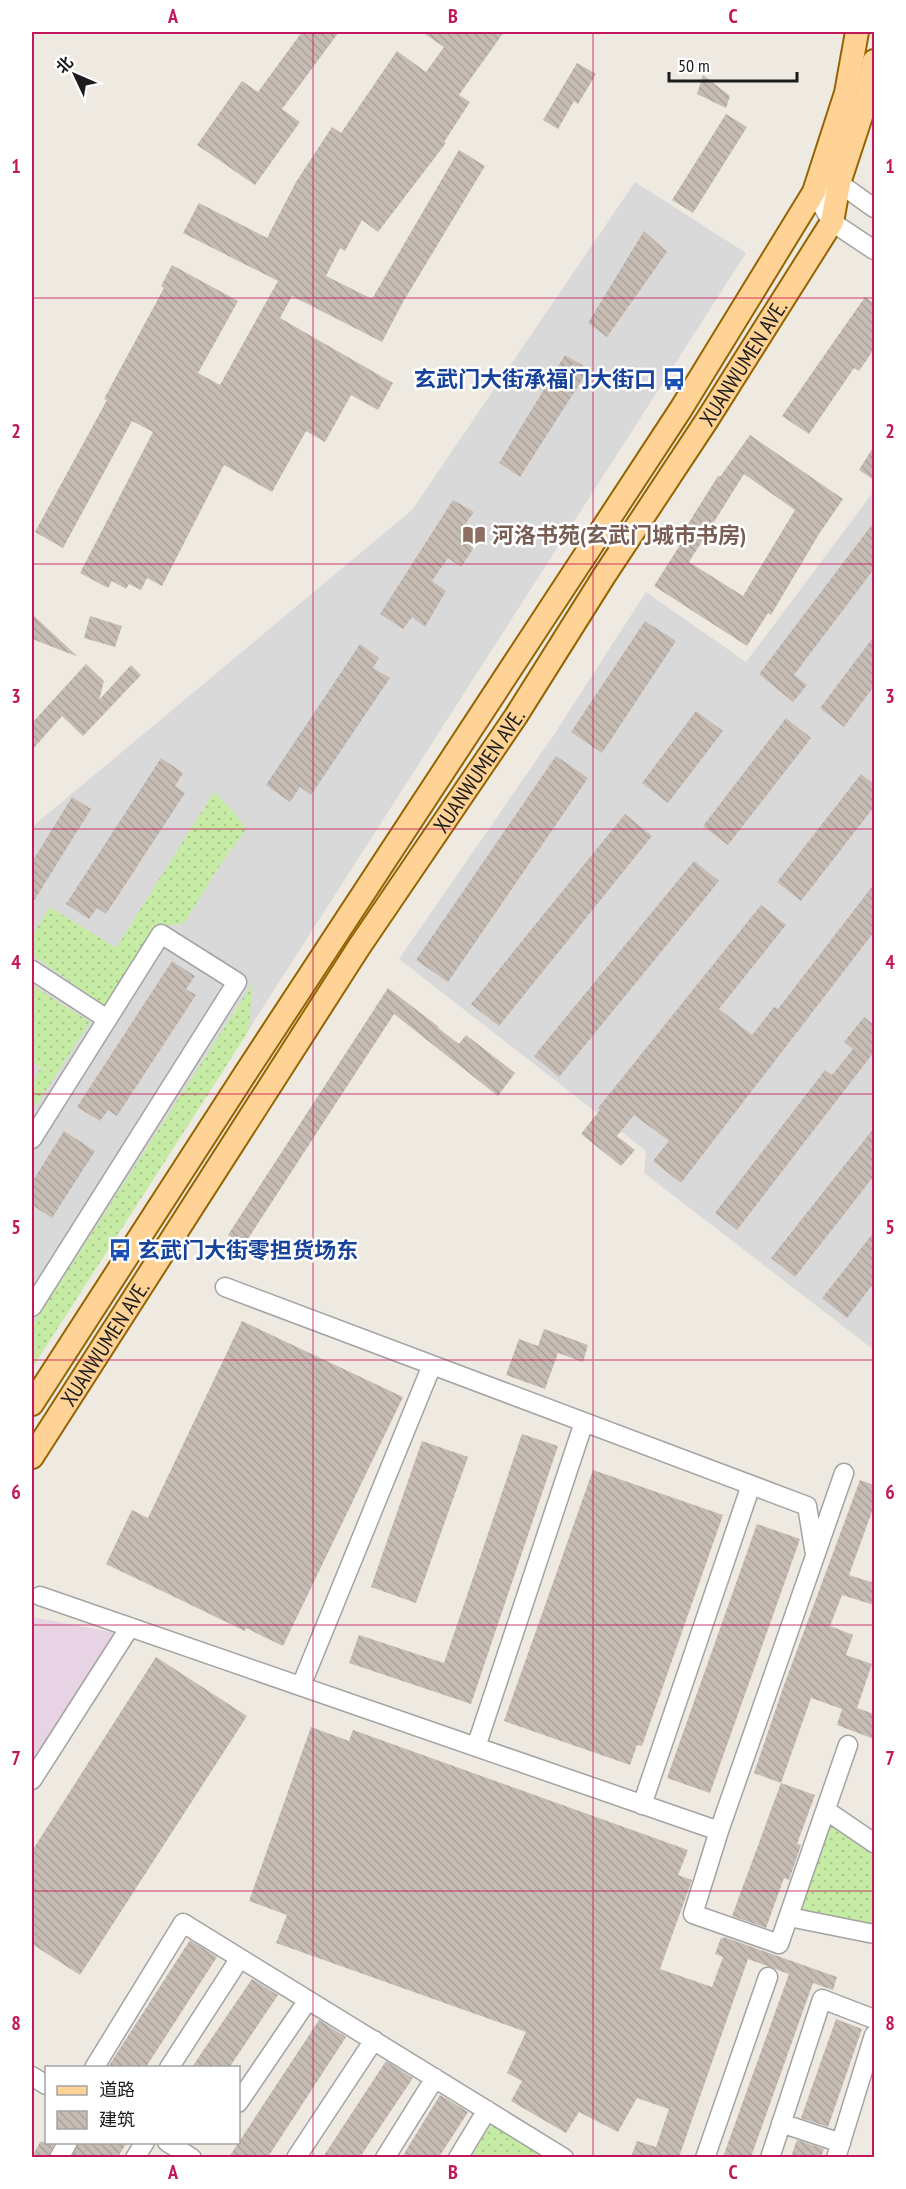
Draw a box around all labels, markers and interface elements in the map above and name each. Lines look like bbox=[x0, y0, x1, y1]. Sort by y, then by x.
text: A bbox=[167, 3, 179, 29]
text: B bbox=[448, 3, 458, 29]
text: C bbox=[728, 3, 738, 29]
north arrow bbox=[45, 45, 105, 105]
scale bar bbox=[669, 45, 796, 83]
text: 北 bbox=[51, 52, 77, 77]
text: 50 m bbox=[678, 54, 710, 77]
text: 1 bbox=[11, 153, 21, 179]
text: 1 bbox=[885, 153, 895, 179]
street label: XUANWUMEN AVE. bbox=[693, 295, 793, 431]
place label: 玄武门大街承福门大街口 bbox=[414, 365, 656, 393]
bus stop icon: 玄武门大街承福门大街口 bbox=[661, 366, 687, 392]
text: 2 bbox=[11, 418, 21, 444]
text: 2 bbox=[885, 418, 895, 444]
place label: 河洛书苑(玄武门城市书房) bbox=[492, 521, 746, 549]
library icon: 河洛书苑(玄武门城市书房) bbox=[461, 522, 487, 548]
text: 3 bbox=[11, 683, 21, 709]
text: 3 bbox=[885, 683, 895, 709]
street label: XUANWUMEN AVE. bbox=[427, 704, 531, 838]
text: 4 bbox=[11, 949, 21, 975]
text: 4 bbox=[885, 949, 895, 975]
text: 5 bbox=[11, 1214, 21, 1240]
text: 5 bbox=[885, 1214, 895, 1240]
place label: 玄武门大街零担货场东 bbox=[138, 1236, 358, 1264]
bus stop icon: 玄武门大街零担货场东 bbox=[107, 1237, 133, 1263]
street label: XUANWUMEN AVE. bbox=[54, 1275, 155, 1411]
text: 6 bbox=[11, 1479, 21, 1505]
text: 6 bbox=[885, 1479, 895, 1505]
text: 7 bbox=[11, 1745, 21, 1771]
text: 7 bbox=[885, 1745, 895, 1771]
text: 8 bbox=[11, 2010, 21, 2036]
text: 8 bbox=[885, 2010, 895, 2036]
legend bbox=[45, 2066, 240, 2144]
text: 道路 bbox=[99, 2078, 135, 2101]
text: 建筑 bbox=[99, 2108, 135, 2131]
text: A bbox=[167, 2159, 179, 2185]
text: B bbox=[448, 2159, 458, 2185]
text: C bbox=[728, 2159, 738, 2185]

